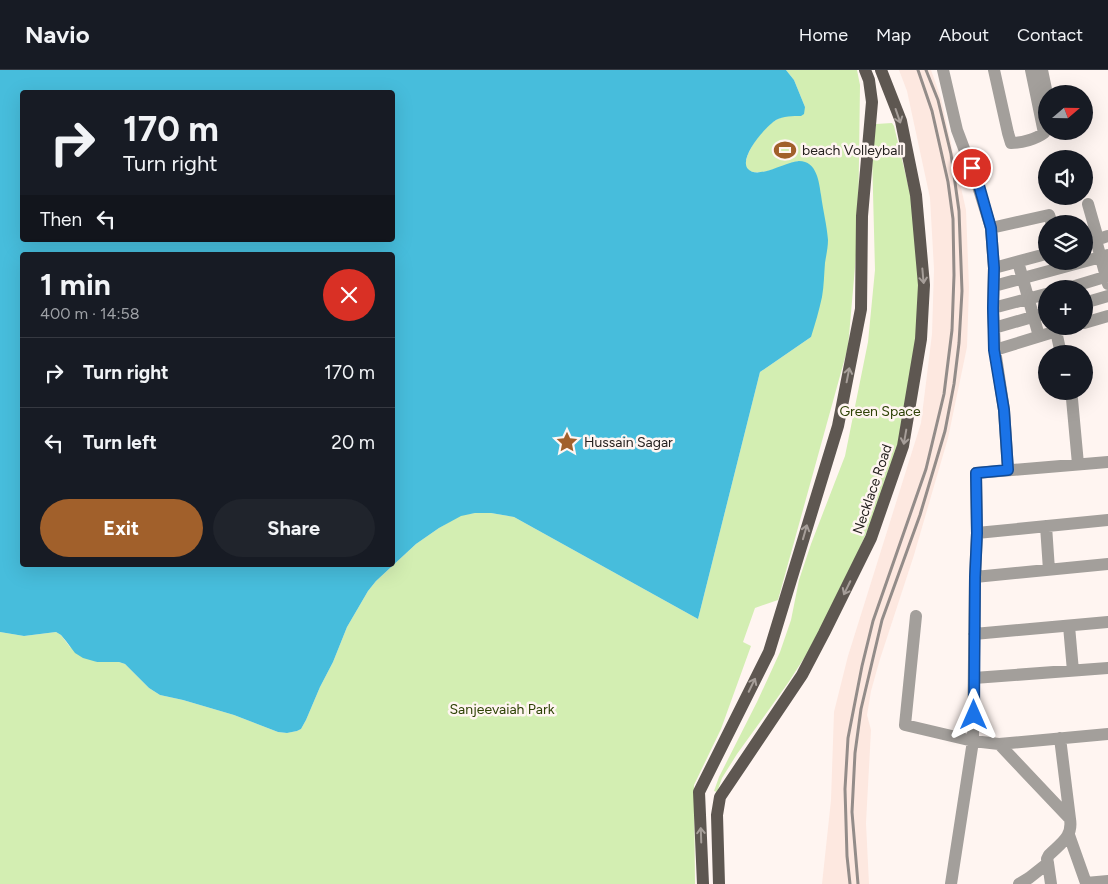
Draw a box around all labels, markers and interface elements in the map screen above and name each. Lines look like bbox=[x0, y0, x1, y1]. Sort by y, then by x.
text: Navio bbox=[25, 20, 90, 49]
text: Home bbox=[799, 24, 848, 46]
text: Map bbox=[876, 24, 911, 46]
text: About bbox=[939, 24, 989, 46]
text: Contact bbox=[1017, 24, 1083, 46]
north arrow bbox=[1038, 85, 1092, 140]
map controls bbox=[1038, 85, 1093, 400]
one-way arrow bbox=[894, 107, 904, 123]
text: 170 m bbox=[123, 108, 219, 150]
icon: right bbox=[40, 110, 105, 175]
sports icon: beach Volleyball bbox=[772, 137, 798, 163]
place label: beach Volleyball bbox=[802, 142, 904, 159]
pin bbox=[951, 147, 993, 189]
text: Turn right bbox=[123, 150, 218, 177]
button: sound bbox=[1038, 150, 1093, 205]
icon: arrive bbox=[958, 154, 986, 182]
icon: left bbox=[92, 205, 120, 233]
text: Then bbox=[40, 208, 82, 231]
button: layers bbox=[1038, 215, 1093, 270]
text: 1 min bbox=[40, 266, 111, 303]
one-way arrow bbox=[918, 267, 928, 283]
button: close bbox=[323, 269, 375, 321]
button: + bbox=[1038, 280, 1093, 335]
text: 400 m · 14:58 bbox=[40, 304, 140, 323]
button: − bbox=[1038, 345, 1093, 400]
icon: right bbox=[40, 359, 68, 387]
text: Turn right bbox=[83, 361, 169, 384]
text: 170 m bbox=[324, 361, 375, 384]
one-way arrow bbox=[843, 368, 853, 384]
park label: Green Space bbox=[839, 403, 921, 420]
one-way arrow bbox=[899, 428, 909, 444]
icon: left bbox=[40, 429, 68, 457]
place icon: Hussain Sagar bbox=[554, 429, 580, 455]
text: Turn left bbox=[83, 431, 157, 454]
text: 20 m bbox=[331, 431, 375, 454]
place label: Hussain Sagar bbox=[584, 434, 673, 451]
street label: Necklace Road bbox=[849, 442, 896, 536]
button: Exit bbox=[40, 499, 203, 557]
button: Share bbox=[213, 499, 375, 557]
one-way arrow bbox=[801, 524, 810, 540]
one-way arrow bbox=[841, 580, 851, 595]
one-way arrow bbox=[748, 678, 757, 693]
position arrow bbox=[947, 688, 999, 740]
park label: Sanjeevaiah Park bbox=[450, 701, 555, 718]
one-way arrow bbox=[696, 828, 706, 844]

